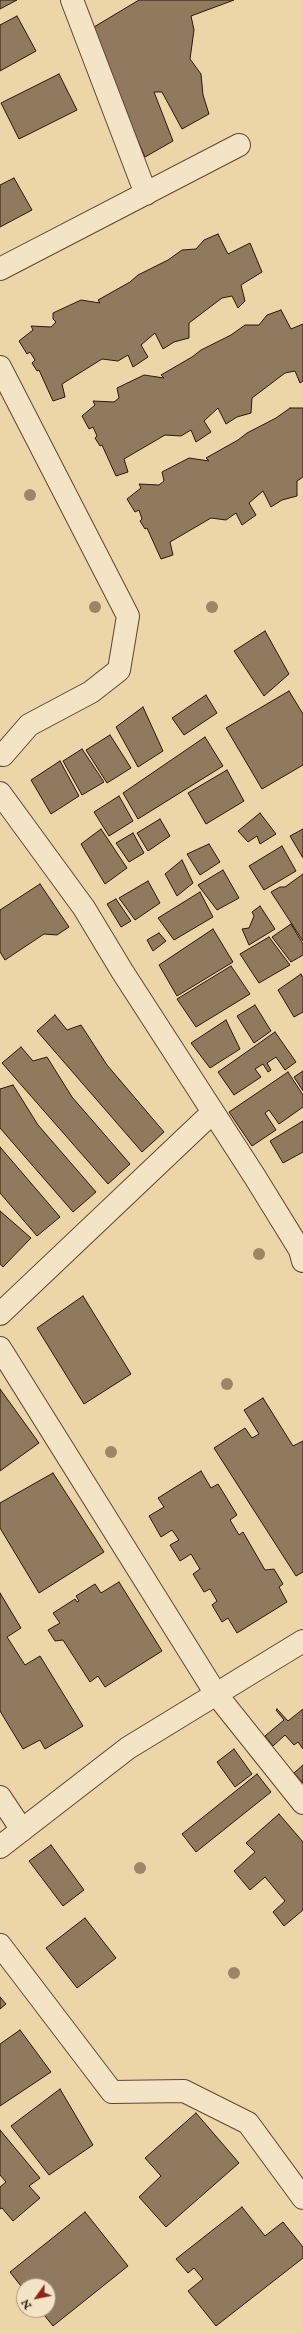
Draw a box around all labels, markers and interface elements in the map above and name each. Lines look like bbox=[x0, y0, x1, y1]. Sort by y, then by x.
north arrow bbox=[16, 2278, 56, 2318]
text: N bbox=[18, 2296, 35, 2312]

